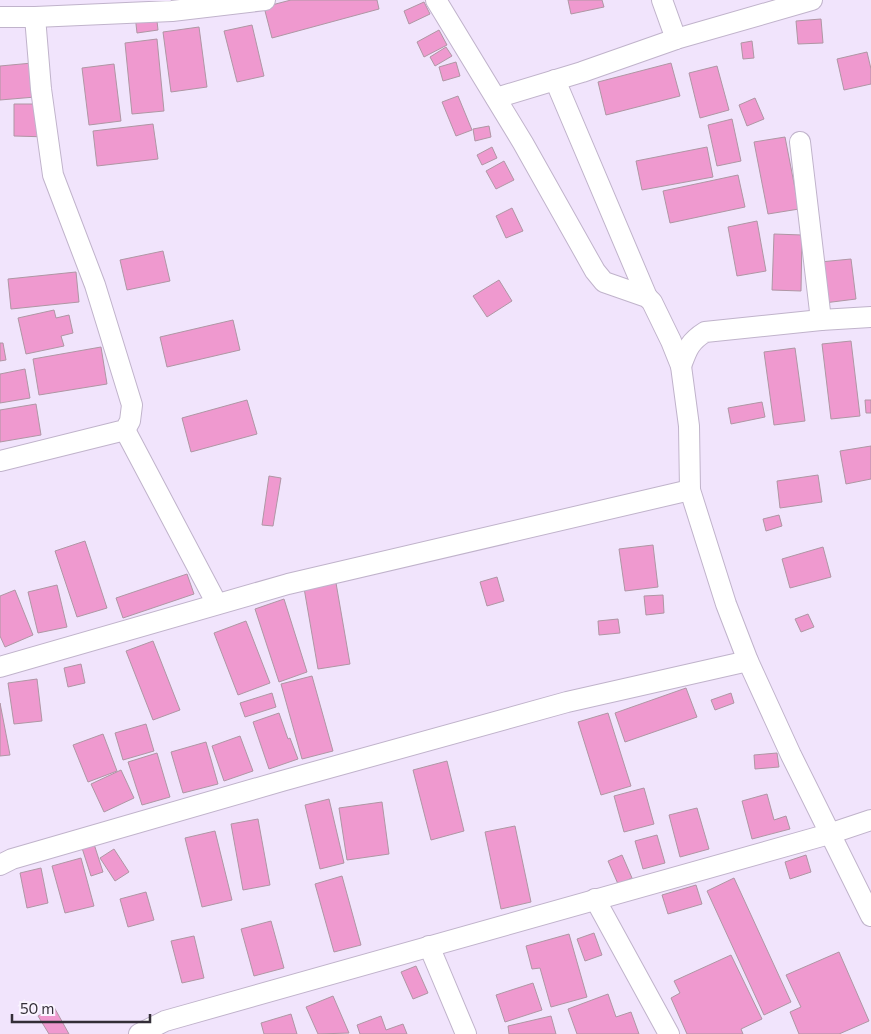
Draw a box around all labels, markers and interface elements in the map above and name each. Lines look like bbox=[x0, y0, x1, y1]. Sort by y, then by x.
scale bar bbox=[12, 992, 150, 1024]
text: 50 m bbox=[20, 999, 54, 1017]

